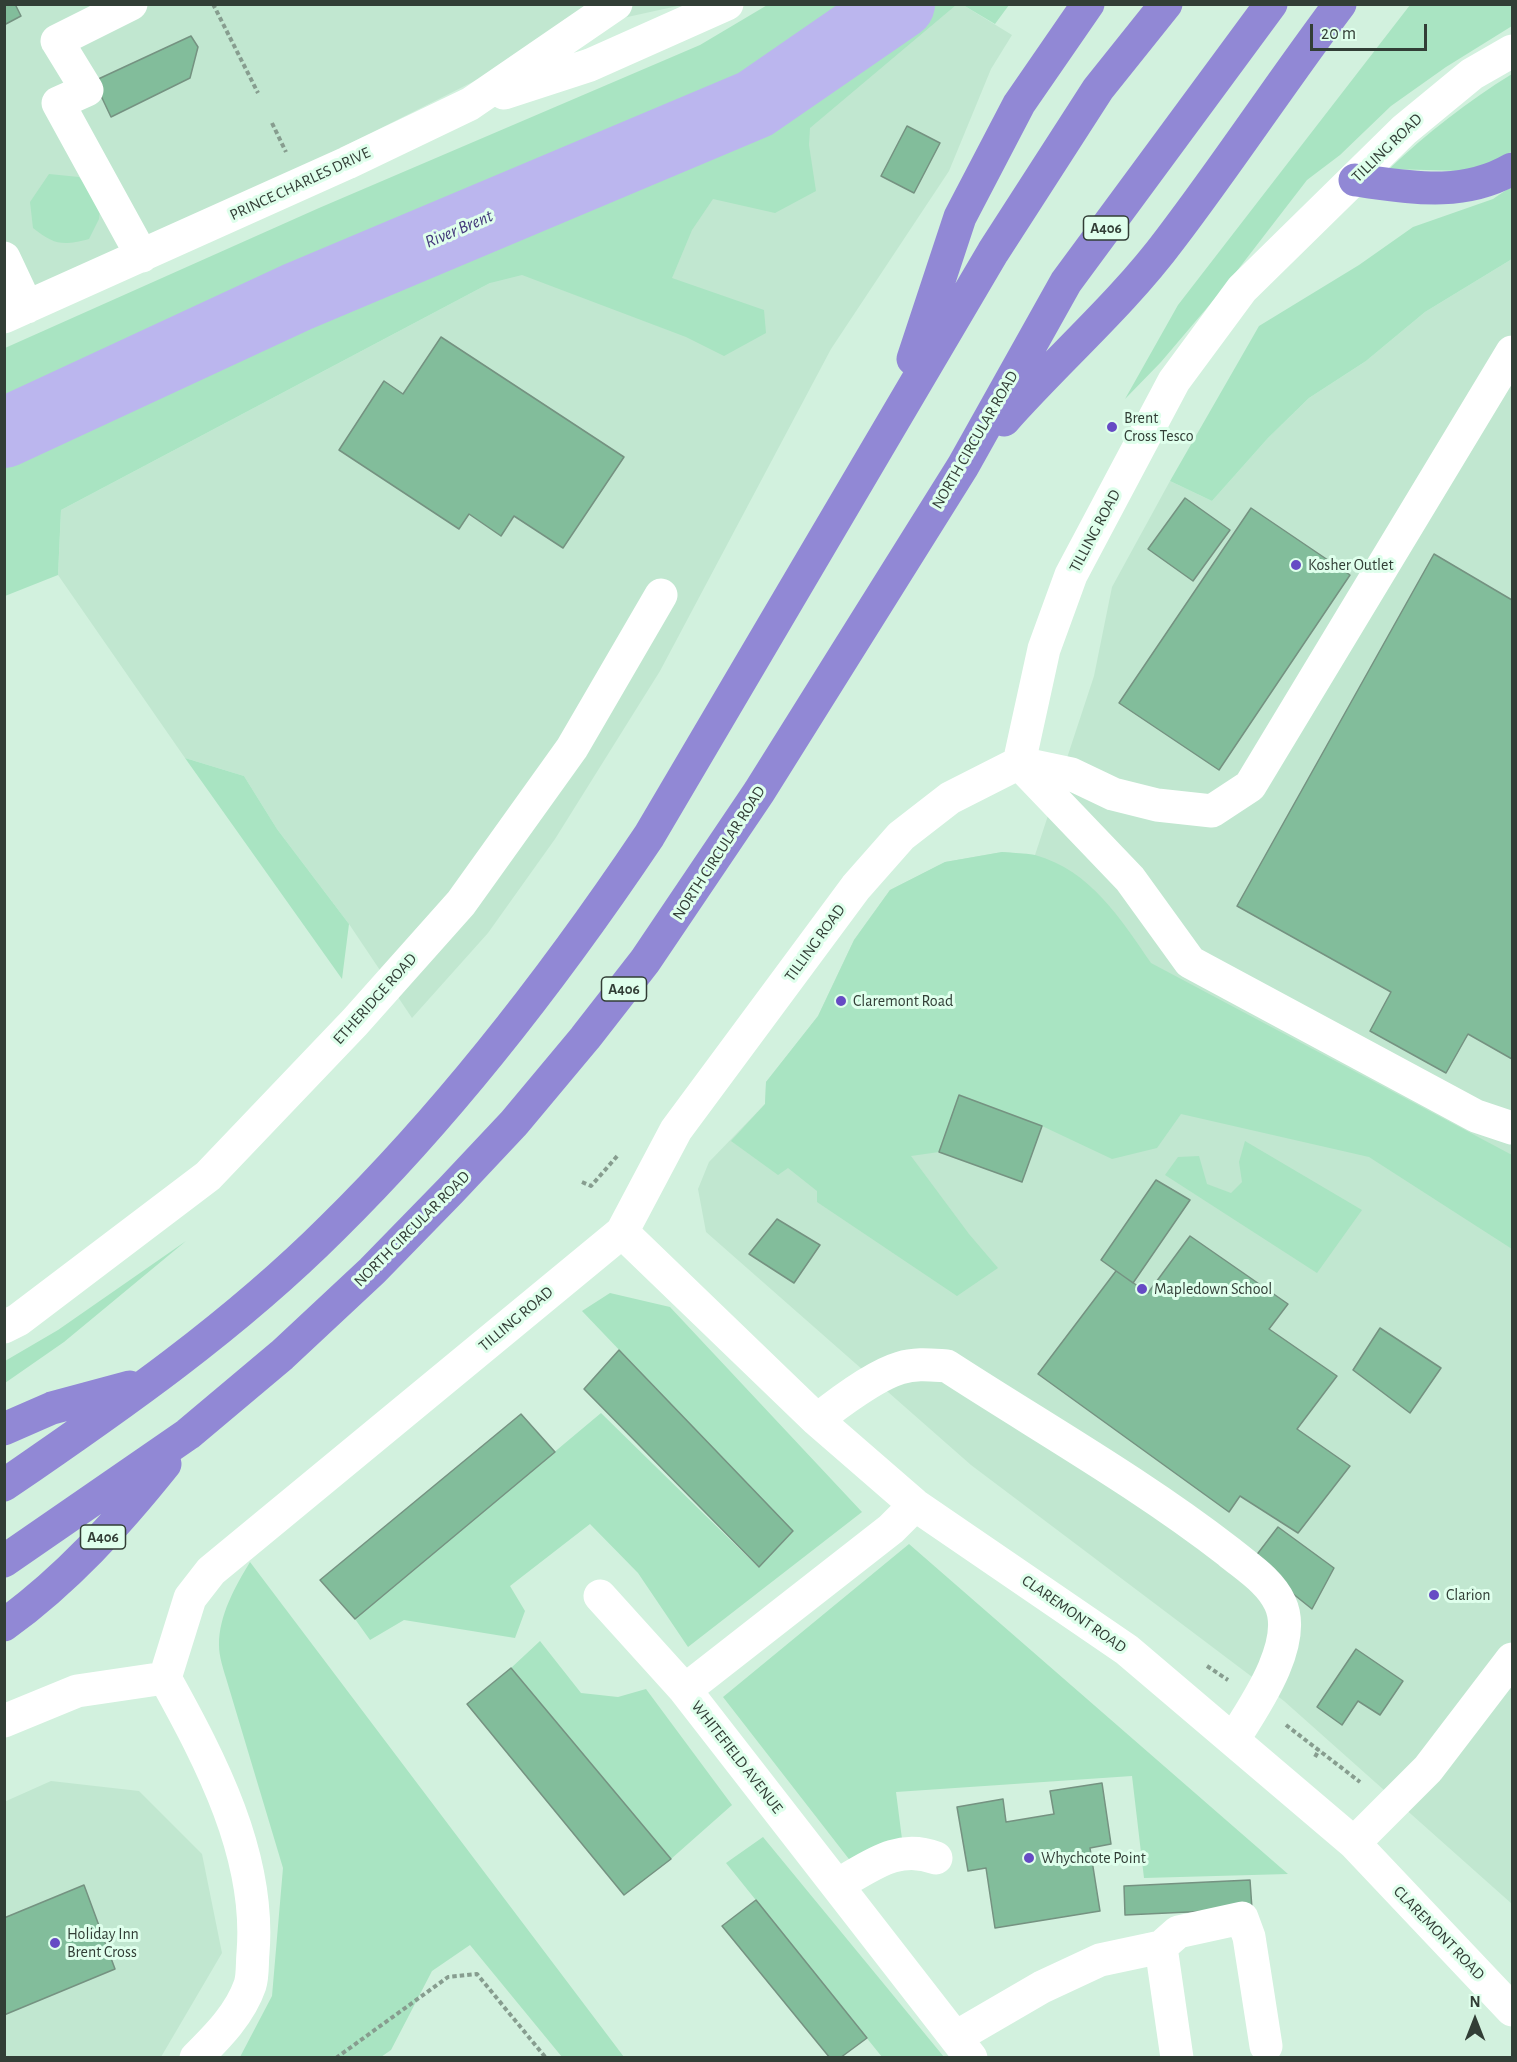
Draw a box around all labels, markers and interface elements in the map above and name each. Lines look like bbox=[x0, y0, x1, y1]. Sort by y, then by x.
scale bar bbox=[1313, 12, 1430, 50]
text: 20 m bbox=[1321, 25, 1356, 43]
street label: TILLING ROAD bbox=[1348, 110, 1426, 186]
street label: PRINCE CHARLES DRIVE bbox=[227, 143, 373, 225]
water label: River Brent bbox=[422, 205, 496, 253]
road number: A406 bbox=[1084, 216, 1128, 240]
street label: NORTH CIRCULAR ROAD bbox=[928, 368, 1022, 512]
place label: Brent Cross Tesco bbox=[1124, 408, 1194, 446]
marker: Brent Cross Tesco bbox=[1105, 420, 1119, 434]
street label: TILLING ROAD bbox=[1065, 486, 1125, 576]
place label: Kosher Outlet bbox=[1308, 555, 1394, 575]
marker: Kosher Outlet bbox=[1289, 558, 1303, 572]
street label: NORTH CIRCULAR ROAD bbox=[669, 782, 769, 924]
street label: TILLING ROAD bbox=[781, 901, 849, 985]
street label: ETHERIDGE ROAD bbox=[329, 950, 421, 1048]
road number: A406 bbox=[602, 977, 646, 1001]
place label: Claremont Road bbox=[853, 991, 953, 1011]
marker: Claremont Road bbox=[834, 994, 848, 1008]
street label: NORTH CIRCULAR ROAD bbox=[350, 1167, 474, 1291]
place label: Mapledown School bbox=[1154, 1279, 1272, 1299]
street label: TILLING ROAD bbox=[475, 1282, 557, 1356]
marker: Mapledown School bbox=[1135, 1282, 1149, 1296]
road number: A406 bbox=[80, 1525, 126, 1549]
street label: CLAREMONT ROAD bbox=[1018, 1571, 1130, 1657]
place label: Clarion bbox=[1446, 1585, 1490, 1605]
marker: Clarion bbox=[1427, 1588, 1441, 1602]
street label: WHITEFIELD AVENUE bbox=[687, 1697, 787, 1817]
place label: Whychcote Point bbox=[1041, 1848, 1146, 1868]
marker: Whychcote Point bbox=[1022, 1851, 1036, 1865]
street label: CLAREMONT ROAD bbox=[1389, 1882, 1489, 1984]
place label: Holiday Inn Brent Cross bbox=[67, 1924, 139, 1962]
marker: Holiday Inn Brent Cross bbox=[48, 1936, 62, 1950]
north arrow bbox=[1445, 1990, 1505, 2050]
text: N bbox=[1469, 1994, 1481, 2010]

